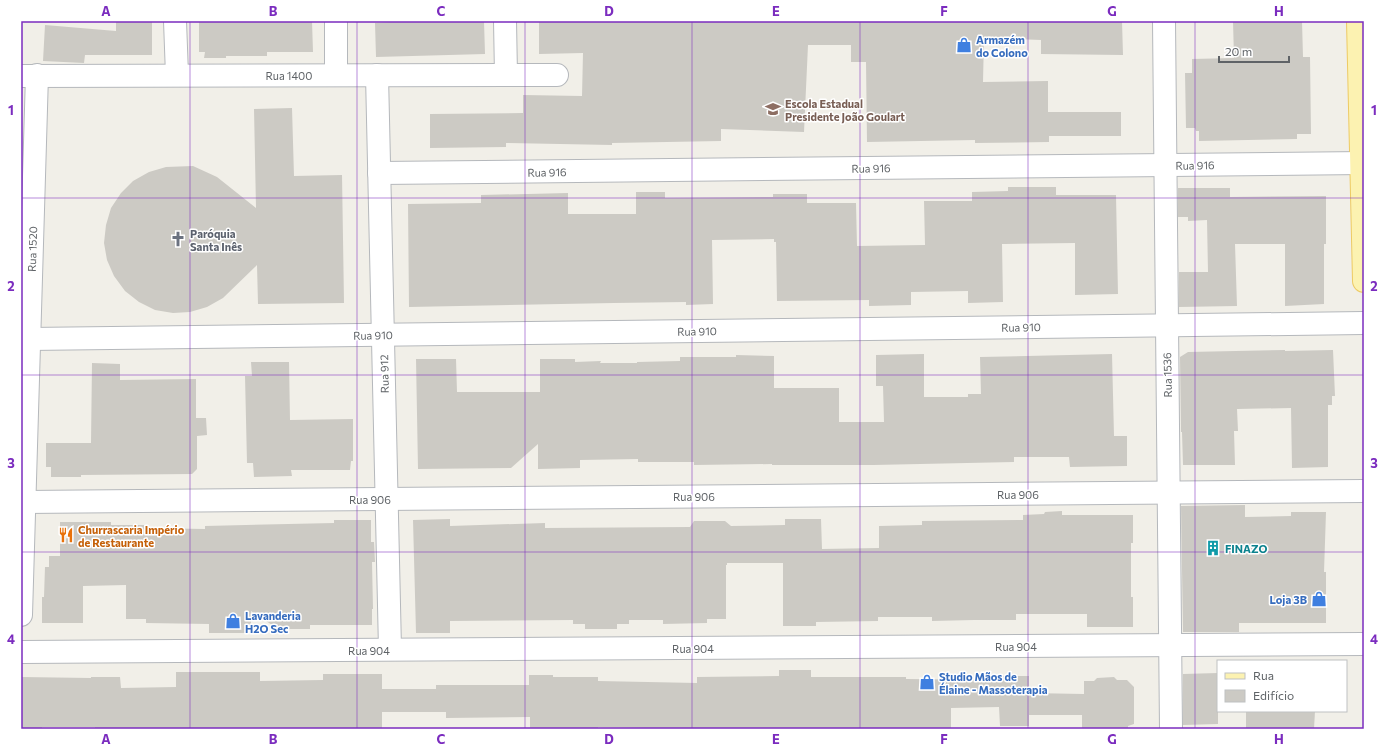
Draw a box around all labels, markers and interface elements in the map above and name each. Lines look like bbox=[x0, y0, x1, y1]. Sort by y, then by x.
text: A bbox=[101, 3, 111, 19]
text: B bbox=[269, 3, 278, 19]
text: C bbox=[437, 3, 446, 19]
text: D bbox=[604, 3, 614, 19]
text: E bbox=[772, 3, 780, 19]
text: F bbox=[940, 3, 948, 19]
text: G bbox=[1107, 3, 1117, 19]
text: H bbox=[1274, 3, 1284, 19]
place label: Armazém do Colono bbox=[976, 33, 1028, 59]
shop icon: Armazém do Colono bbox=[955, 36, 973, 54]
scale bar bbox=[1219, 38, 1289, 64]
text: 20 m bbox=[1225, 44, 1252, 58]
street label: Rua 1400 bbox=[266, 69, 312, 82]
place label: Escola Estadual Presidente João Goulart bbox=[785, 97, 905, 124]
school or university icon: Escola Estadual Presidente João Goulart bbox=[764, 100, 782, 118]
text: 1 bbox=[8, 102, 14, 118]
text: 1 bbox=[1371, 102, 1377, 118]
street label: Rua 916 bbox=[1175, 158, 1215, 172]
street label: Rua 916 bbox=[851, 161, 891, 175]
street label: Rua 916 bbox=[527, 165, 567, 179]
street label: Rua 1520 bbox=[25, 226, 39, 272]
place label: Paróquia Santa Inês bbox=[190, 227, 242, 253]
church icon: Paróquia Santa Inês bbox=[169, 230, 187, 248]
text: 2 bbox=[7, 278, 15, 294]
text: 2 bbox=[1370, 278, 1378, 294]
street label: Rua 910 bbox=[1001, 320, 1041, 334]
street label: Rua 910 bbox=[677, 324, 717, 338]
street label: Rua 910 bbox=[353, 328, 393, 342]
street label: Rua 1536 bbox=[1160, 352, 1174, 398]
street label: Rua 912 bbox=[377, 354, 391, 394]
text: 3 bbox=[7, 455, 15, 471]
text: 3 bbox=[1370, 455, 1378, 471]
street label: Rua 906 bbox=[997, 488, 1039, 501]
street label: Rua 906 bbox=[673, 490, 715, 503]
street label: Rua 906 bbox=[349, 493, 391, 506]
place label: Churrascaria Império de Restaurante bbox=[78, 523, 185, 549]
restaurant icon: Churrascaria Império de Restaurante bbox=[57, 526, 75, 544]
building icon: FINAZO bbox=[1204, 539, 1222, 557]
place label: FINAZO bbox=[1225, 542, 1267, 555]
shop icon: Loja 3B bbox=[1310, 590, 1328, 608]
place label: Loja 3B bbox=[1269, 593, 1307, 606]
place label: Lavanderia H2O Sec bbox=[245, 609, 301, 635]
shop icon: Lavanderia H2O Sec bbox=[224, 612, 242, 630]
text: 4 bbox=[7, 631, 15, 647]
text: 4 bbox=[1370, 631, 1378, 647]
street label: Rua 904 bbox=[995, 640, 1037, 653]
street label: Rua 904 bbox=[672, 642, 714, 655]
street label: Rua 904 bbox=[348, 644, 390, 657]
legend bbox=[1217, 660, 1347, 712]
text: Rua bbox=[1253, 668, 1274, 682]
place label: Studio Mãos de Élaine - Massoterapia bbox=[939, 670, 1048, 696]
shop icon: Studio Mãos de Élaine - Massoterapia bbox=[918, 673, 936, 691]
text: Edifício bbox=[1253, 688, 1294, 702]
text: A bbox=[101, 731, 111, 747]
text: B bbox=[269, 731, 278, 747]
text: C bbox=[437, 731, 446, 747]
text: D bbox=[604, 731, 614, 747]
text: E bbox=[772, 731, 780, 747]
text: F bbox=[940, 731, 948, 747]
text: G bbox=[1107, 731, 1117, 747]
text: H bbox=[1274, 731, 1284, 747]

